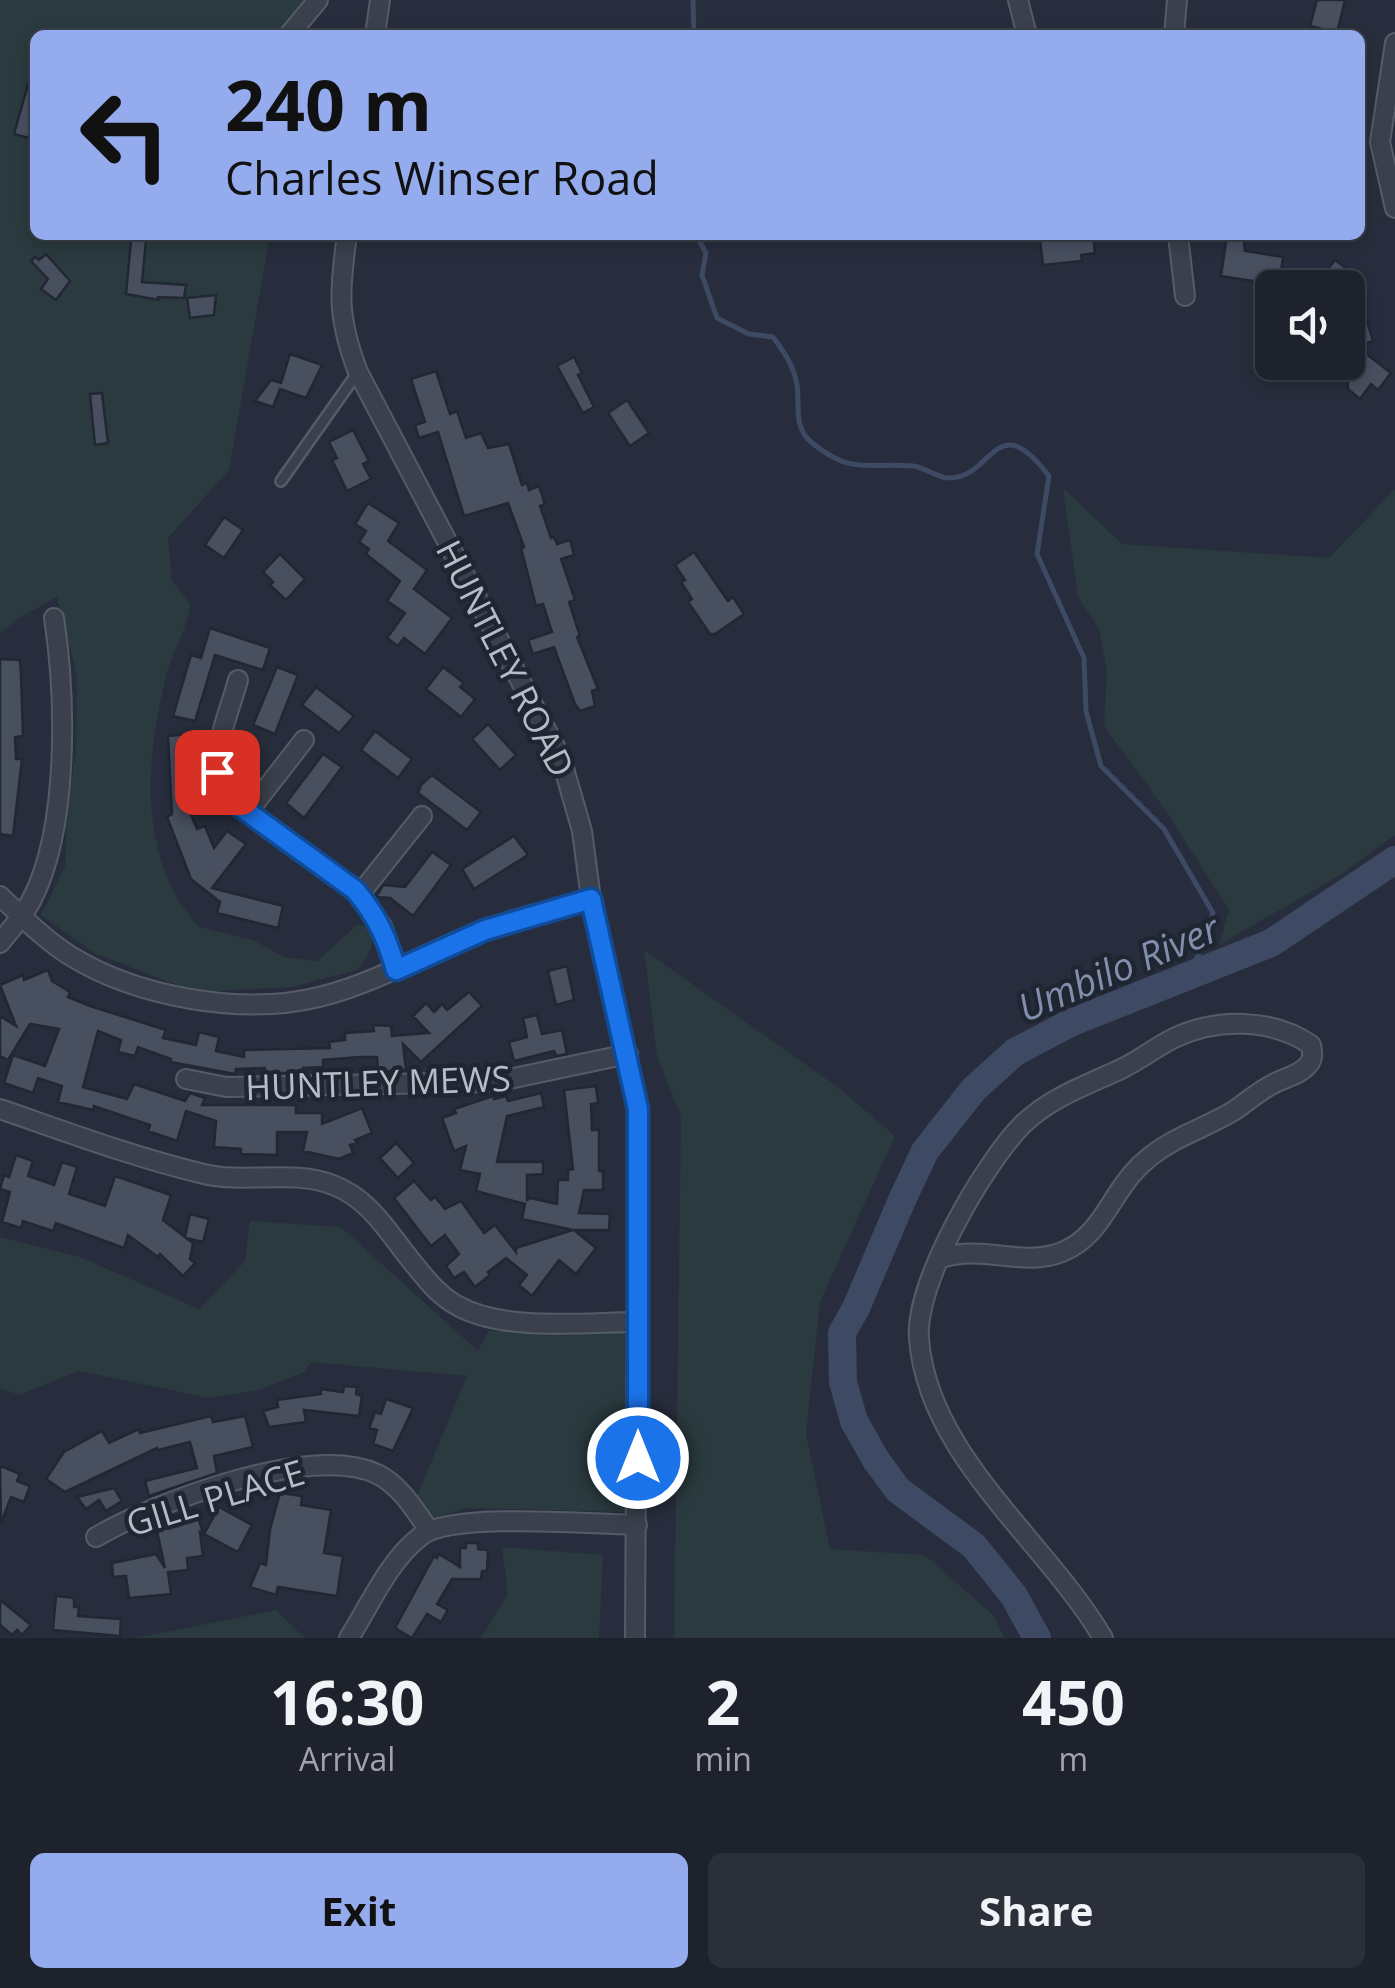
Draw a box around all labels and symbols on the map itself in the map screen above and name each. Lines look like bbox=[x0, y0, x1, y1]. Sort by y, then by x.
street label: HUNTLEY ROAD bbox=[426, 532, 586, 784]
pin bbox=[175, 730, 260, 815]
water label: Umbilo River bbox=[1009, 900, 1229, 1033]
street label: HUNTLEY MEWS bbox=[244, 1054, 512, 1110]
position arrow bbox=[586, 1406, 690, 1510]
street label: GILL PLACE bbox=[120, 1448, 310, 1546]

